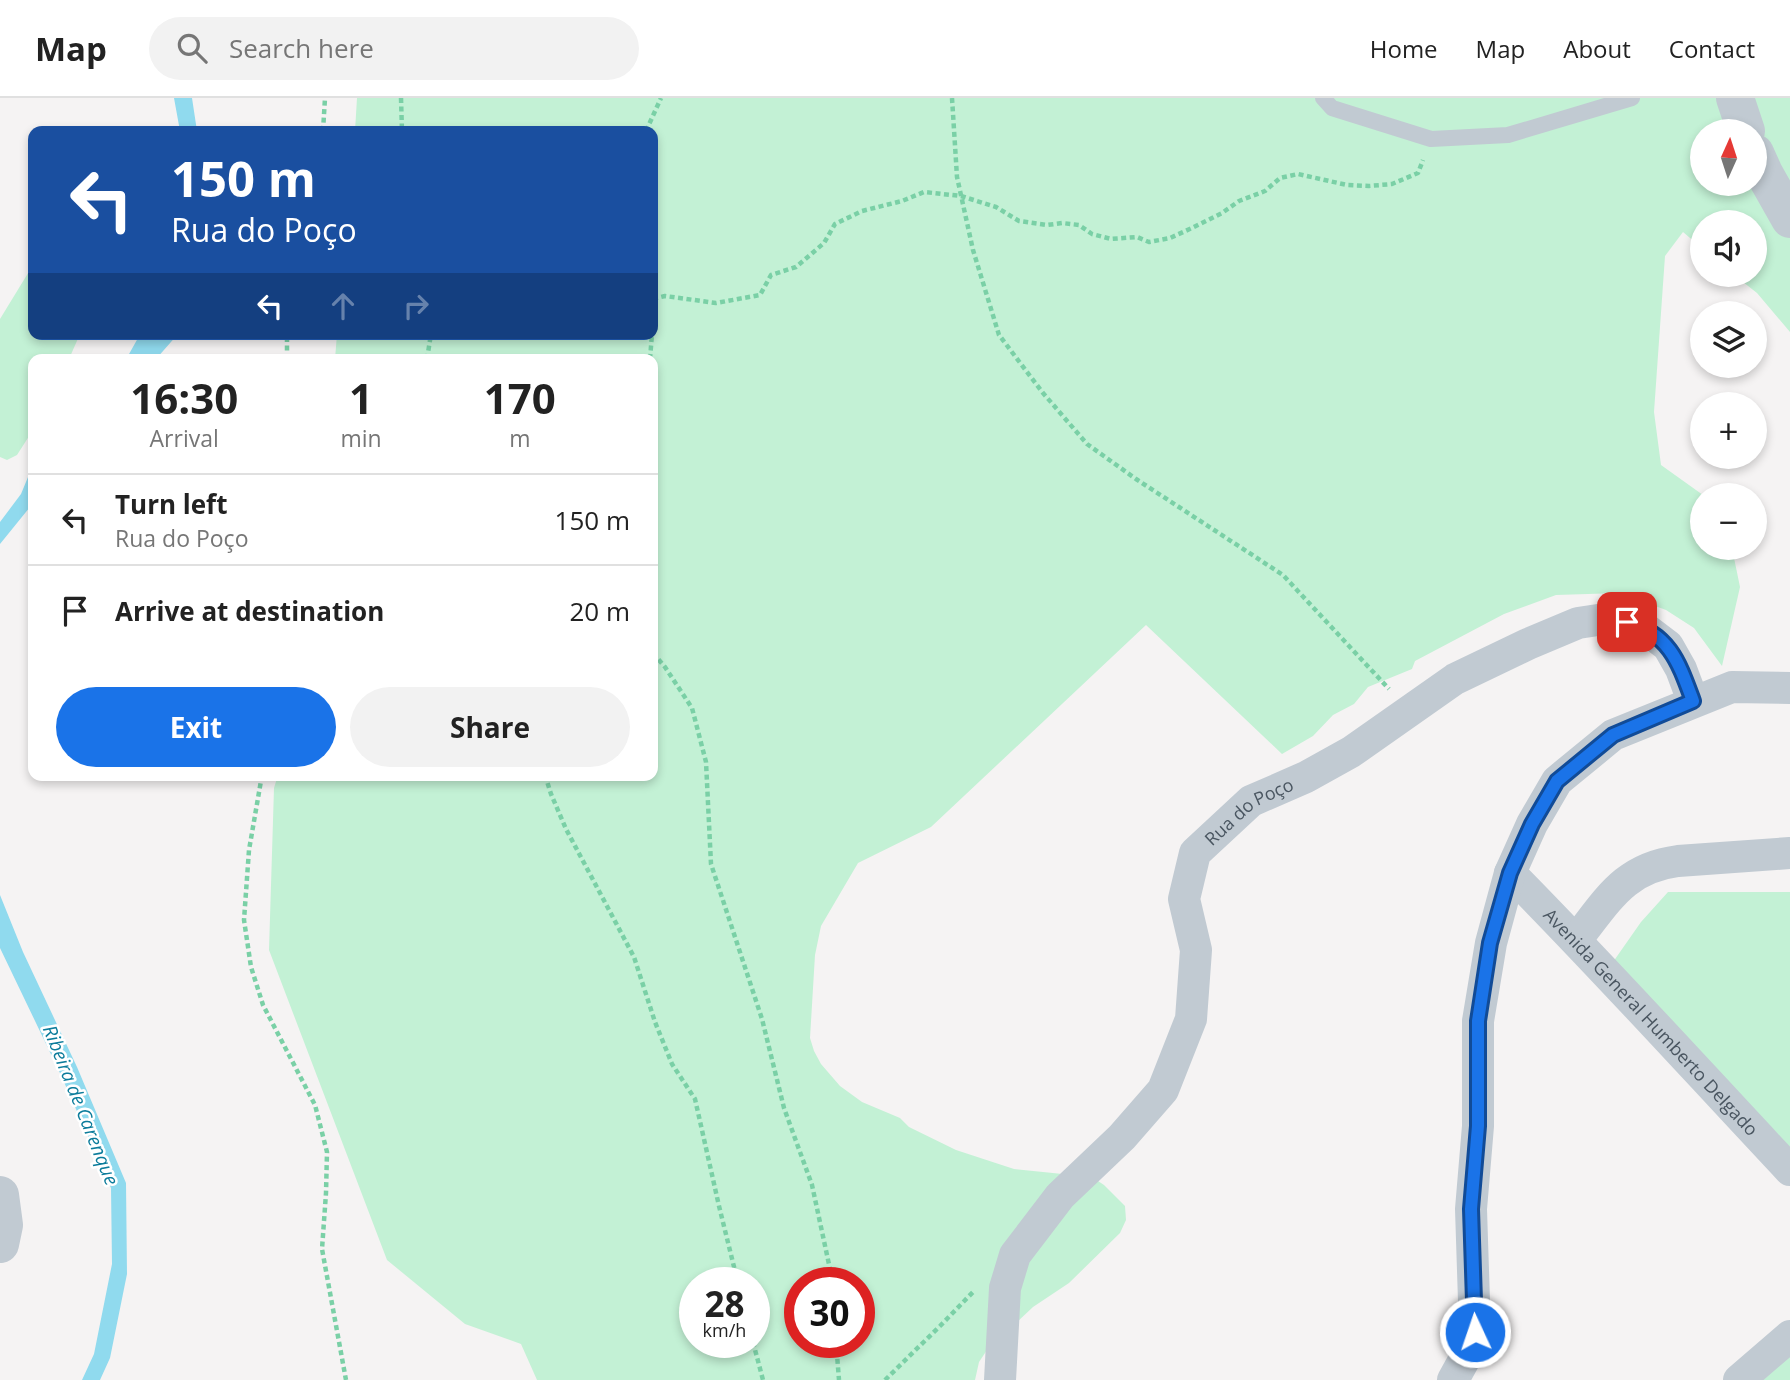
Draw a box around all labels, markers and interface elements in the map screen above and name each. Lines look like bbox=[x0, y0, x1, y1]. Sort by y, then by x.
search box bbox=[149, 17, 639, 80]
text: Map bbox=[35, 26, 107, 71]
icon: search bbox=[173, 29, 211, 67]
text: Search here bbox=[229, 30, 374, 66]
text: Home bbox=[1370, 32, 1438, 65]
text: Map bbox=[1476, 32, 1525, 65]
text: About bbox=[1563, 32, 1631, 65]
text: Contact bbox=[1669, 32, 1755, 65]
north arrow bbox=[1690, 119, 1768, 196]
map controls bbox=[1690, 119, 1767, 560]
text: 150 m bbox=[171, 145, 316, 211]
icon: left bbox=[56, 154, 147, 245]
text: Rua do Poço bbox=[171, 208, 357, 251]
button: sound bbox=[1690, 210, 1767, 287]
icon: left bbox=[251, 287, 289, 325]
icon: ahead bbox=[324, 287, 362, 325]
icon: right bbox=[397, 287, 435, 325]
button: layers bbox=[1690, 301, 1767, 378]
text: 16:30 bbox=[130, 369, 238, 426]
text: 1 bbox=[349, 369, 373, 426]
text: 170 bbox=[484, 369, 556, 426]
button: + bbox=[1690, 392, 1767, 469]
text: Arrival bbox=[150, 422, 219, 454]
text: min bbox=[340, 422, 382, 454]
text: m bbox=[509, 422, 530, 454]
button: − bbox=[1690, 483, 1767, 560]
text: Turn left bbox=[115, 486, 227, 522]
icon: left bbox=[56, 501, 94, 539]
text: 150 m bbox=[555, 502, 630, 538]
text: Rua do Poço bbox=[115, 522, 248, 554]
icon: arrive bbox=[56, 592, 94, 630]
pin bbox=[1597, 592, 1657, 652]
text: Arrive at destination bbox=[115, 593, 384, 629]
text: 20 m bbox=[569, 593, 630, 629]
icon: arrive bbox=[1608, 603, 1646, 641]
button: Exit bbox=[56, 687, 336, 767]
button: Share bbox=[350, 687, 630, 767]
street label: Rua do Poço bbox=[1199, 772, 1297, 850]
street label: Avenida General Humberto Delgado bbox=[1539, 903, 1764, 1141]
water label: Ribeira de Carenque bbox=[37, 1021, 125, 1189]
speed limit sign: 30 bbox=[784, 1267, 875, 1358]
text: 28 bbox=[704, 1280, 745, 1327]
position arrow bbox=[1438, 1295, 1512, 1369]
text: km/h bbox=[703, 1318, 746, 1342]

